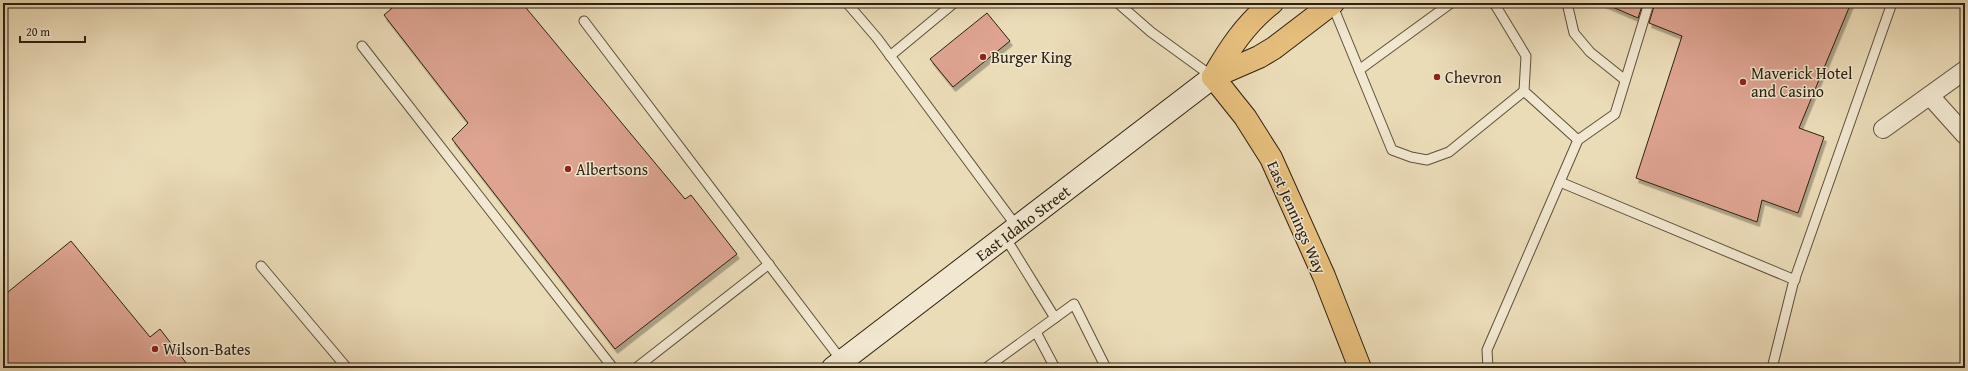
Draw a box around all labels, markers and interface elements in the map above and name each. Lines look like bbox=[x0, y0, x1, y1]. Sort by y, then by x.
scale bar bbox=[20, 18, 85, 44]
text: 20 m bbox=[26, 23, 50, 40]
place label: Burger King bbox=[991, 45, 1072, 69]
marker: Burger King bbox=[978, 52, 988, 62]
place label: Maverick Hotel and Casino bbox=[1751, 61, 1853, 103]
place label: Chevron bbox=[1445, 65, 1502, 89]
marker: Chevron bbox=[1432, 72, 1442, 82]
marker: Maverick Hotel and Casino bbox=[1738, 77, 1748, 87]
place label: Albertsons bbox=[576, 157, 648, 181]
street label: East Jennings Way bbox=[1261, 157, 1333, 277]
marker: Albertsons bbox=[563, 164, 573, 174]
street label: East Idaho Street bbox=[971, 179, 1076, 267]
place label: Wilson-Bates bbox=[163, 337, 251, 361]
marker: Wilson-Bates bbox=[150, 344, 160, 354]

